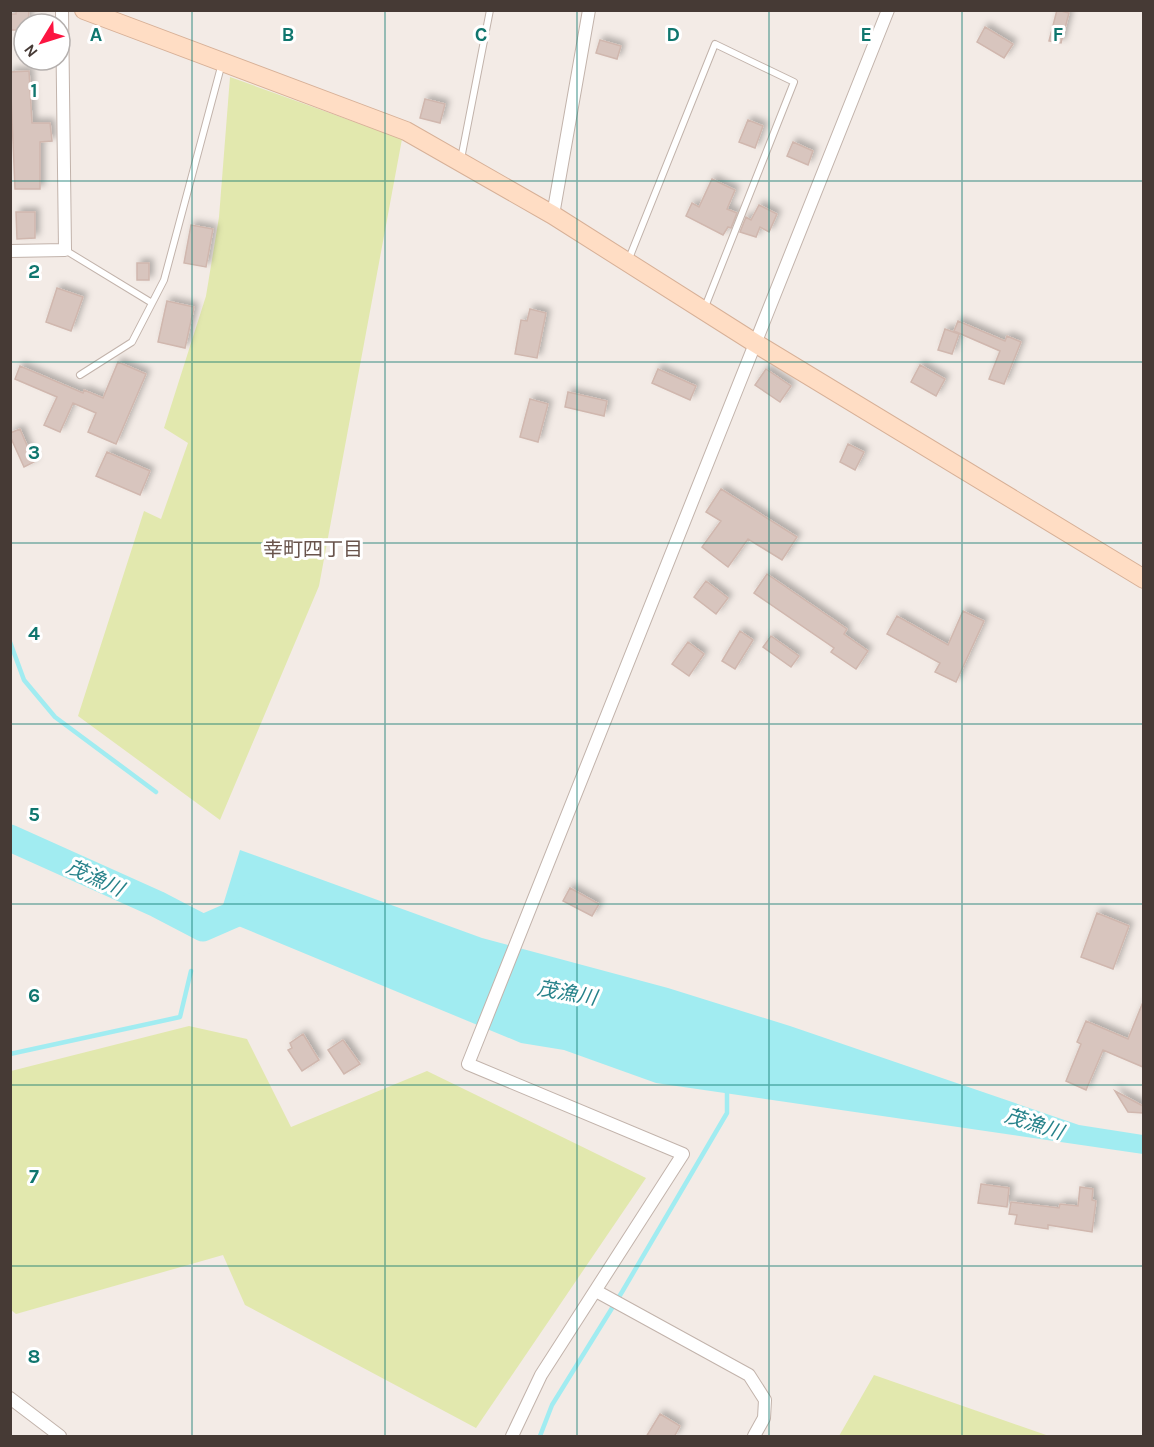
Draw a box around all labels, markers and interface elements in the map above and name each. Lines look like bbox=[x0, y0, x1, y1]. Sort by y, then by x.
north arrow bbox=[12, 12, 72, 72]
text: A bbox=[90, 23, 103, 46]
text: B bbox=[282, 23, 294, 46]
text: C bbox=[475, 23, 487, 46]
text: D bbox=[666, 23, 680, 46]
text: E bbox=[860, 23, 872, 46]
text: F bbox=[1053, 23, 1064, 46]
text: N bbox=[20, 41, 42, 61]
text: 1 bbox=[30, 79, 38, 102]
text: 2 bbox=[28, 260, 40, 283]
text: 3 bbox=[28, 441, 40, 464]
district label: 幸町四丁目 bbox=[263, 538, 363, 561]
text: 4 bbox=[28, 622, 40, 645]
text: 5 bbox=[28, 803, 40, 826]
water label: 茂漁川 bbox=[63, 855, 129, 902]
water label: 茂漁川 bbox=[535, 976, 601, 1010]
text: 6 bbox=[28, 984, 40, 1007]
water label: 茂漁川 bbox=[1002, 1104, 1068, 1145]
text: 7 bbox=[29, 1165, 39, 1188]
text: 8 bbox=[28, 1345, 40, 1368]

